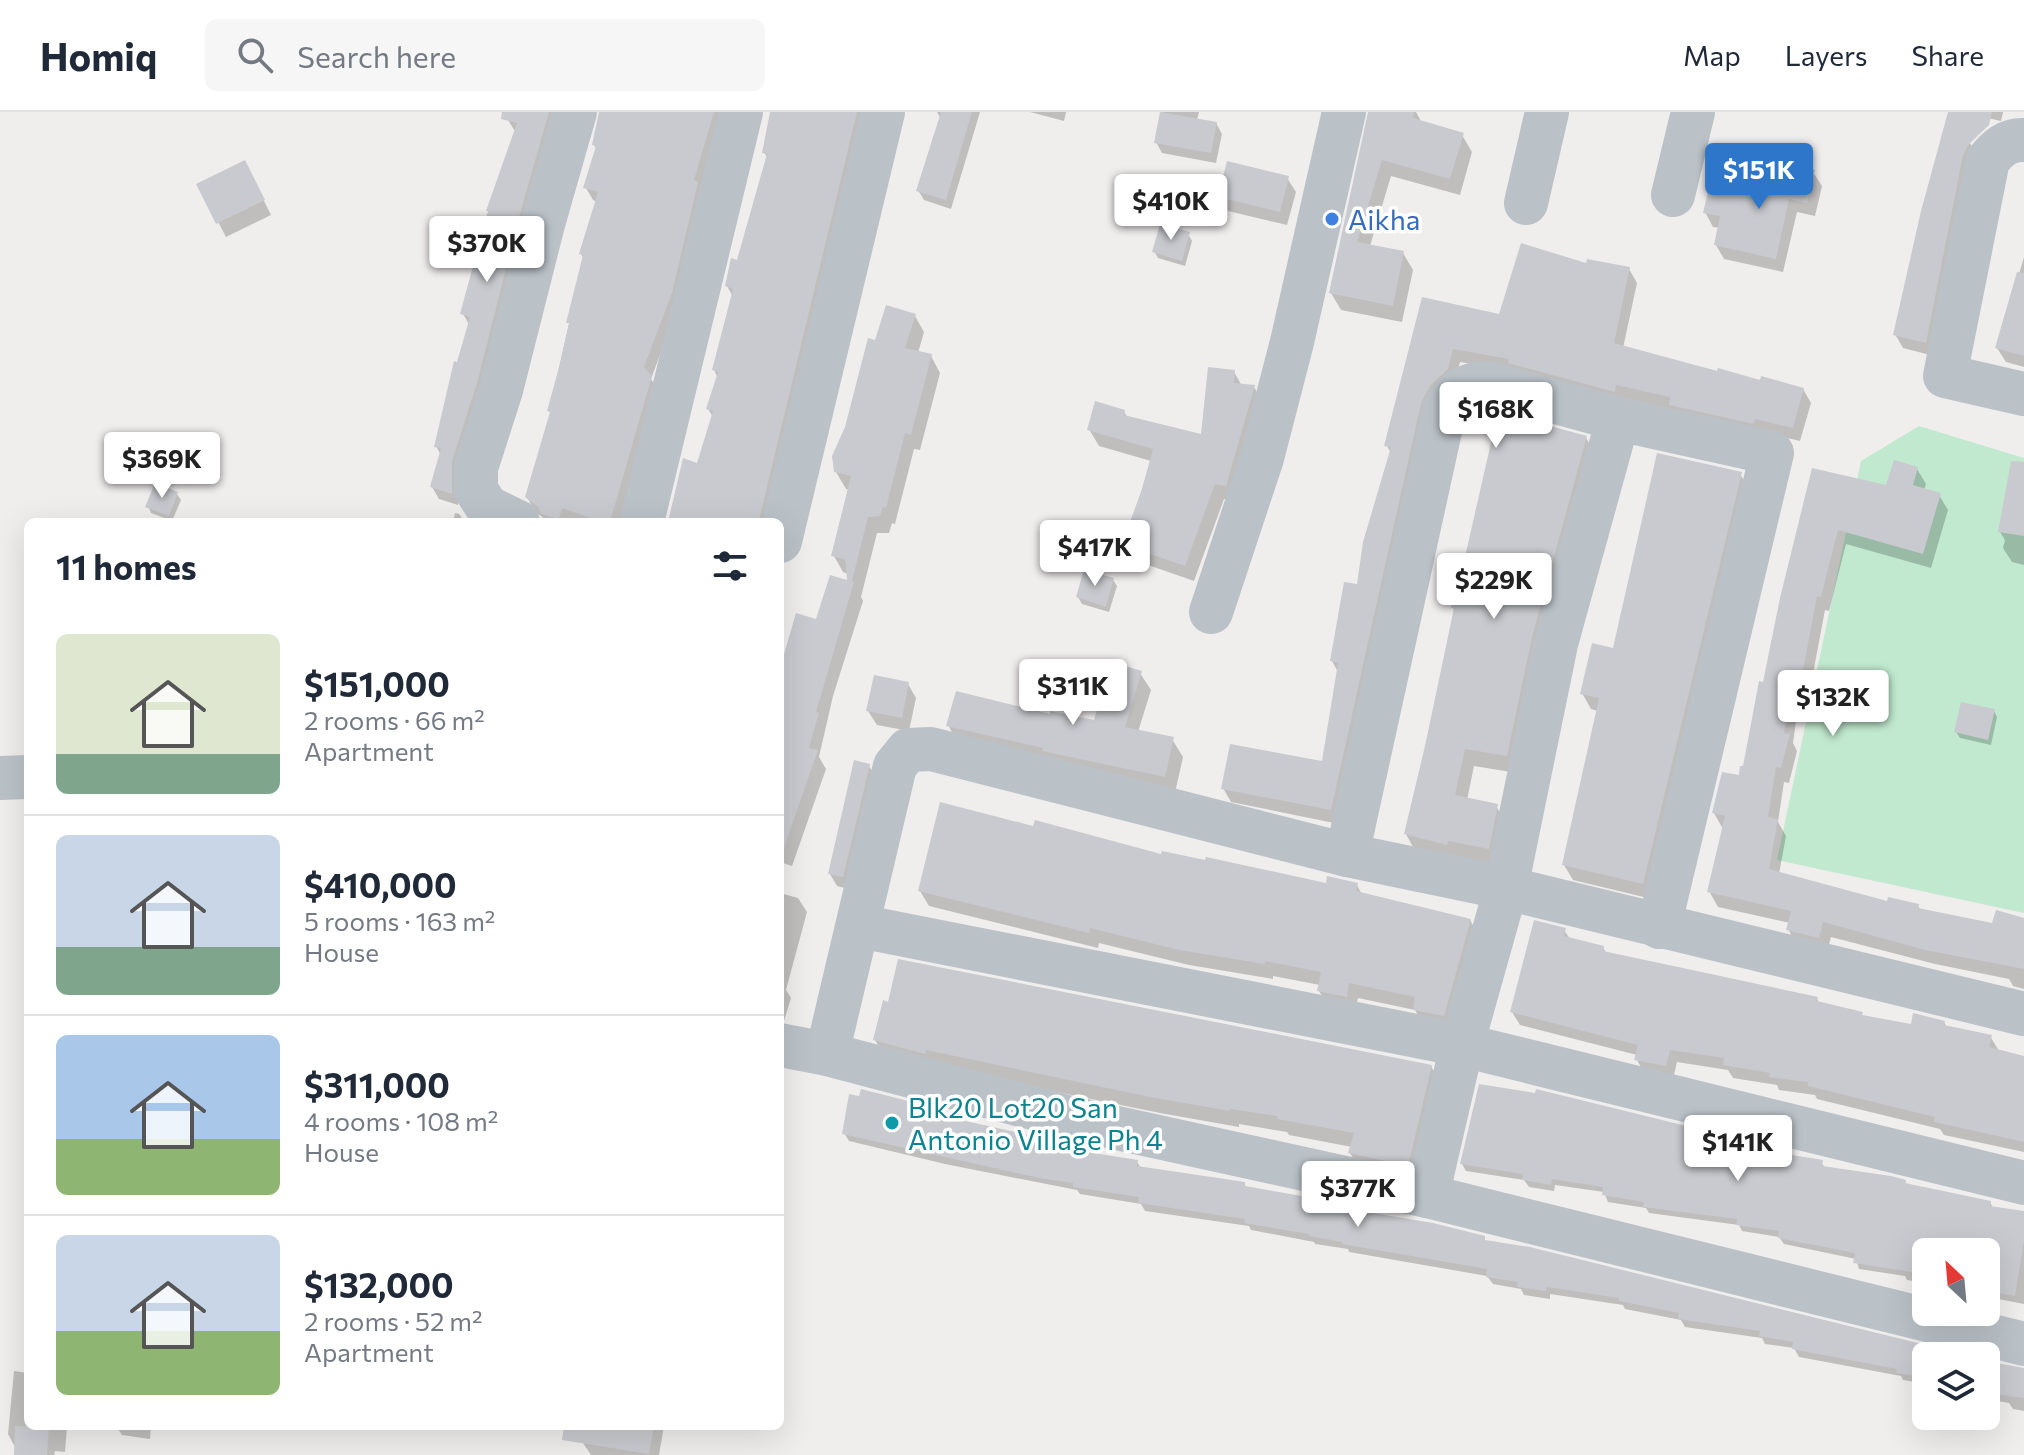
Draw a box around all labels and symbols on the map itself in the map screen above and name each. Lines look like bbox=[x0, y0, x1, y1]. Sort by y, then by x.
pin: $151K bbox=[1703, 143, 1815, 211]
pin: $410K bbox=[1115, 174, 1227, 242]
place label: Aikha bbox=[1348, 202, 1420, 236]
marker: Aikha bbox=[1323, 210, 1341, 228]
pin: $370K bbox=[431, 216, 543, 284]
pin: $168K bbox=[1440, 382, 1552, 450]
pin: $369K bbox=[106, 432, 218, 500]
pin: $417K bbox=[1039, 520, 1151, 588]
pin: $229K bbox=[1438, 553, 1550, 621]
pin: $311K bbox=[1017, 659, 1129, 727]
pin: $132K bbox=[1777, 670, 1889, 738]
place label: Blk20 Lot20 San Antonio Village Ph 4 bbox=[908, 1090, 1163, 1156]
marker: Blk20 Lot20 San Antonio Village Ph 4 bbox=[883, 1114, 901, 1132]
pin: $141K bbox=[1682, 1115, 1794, 1183]
pin: $377K bbox=[1302, 1161, 1414, 1229]
north arrow bbox=[1912, 1238, 2000, 1326]

